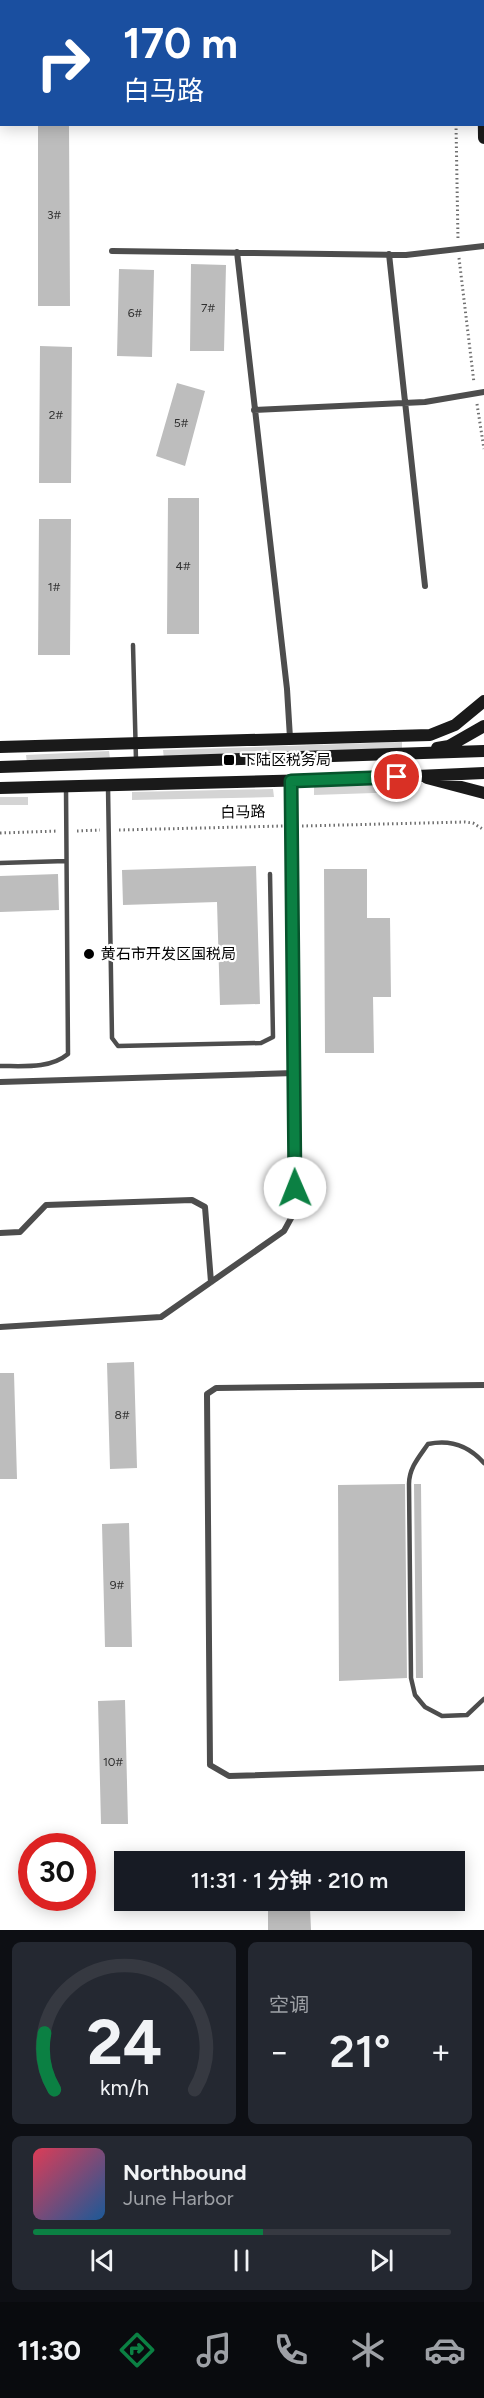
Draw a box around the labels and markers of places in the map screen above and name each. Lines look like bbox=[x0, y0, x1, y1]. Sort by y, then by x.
place label: 下陆区税务局 bbox=[241, 751, 331, 769]
pin bbox=[371, 751, 422, 802]
marker: 下陆区税务局 bbox=[222, 753, 236, 767]
place label: 黄石市开发区国税局 bbox=[101, 945, 236, 963]
marker: 黄石市开发区国税局 bbox=[82, 947, 96, 961]

